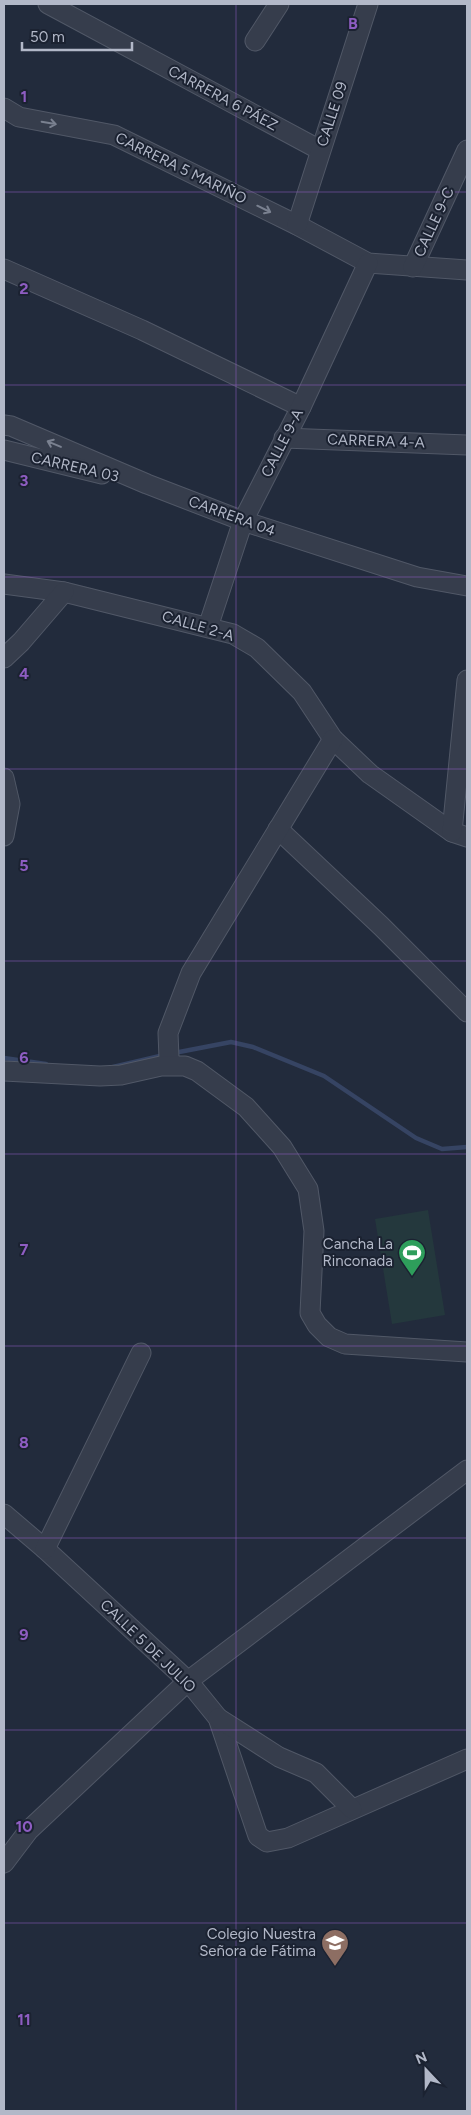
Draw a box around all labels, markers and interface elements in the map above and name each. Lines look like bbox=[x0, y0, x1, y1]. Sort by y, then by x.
text: B bbox=[348, 14, 358, 33]
scale bar bbox=[22, 20, 132, 52]
text: 50 m bbox=[30, 28, 65, 46]
street label: CARRERA 6 PÁEZ bbox=[165, 62, 281, 134]
street label: CALLE 09 bbox=[313, 79, 351, 149]
text: 1 bbox=[21, 87, 27, 106]
one-way arrow bbox=[41, 118, 57, 128]
street label: CARRERA 5 MARIÑO bbox=[112, 128, 250, 208]
street label: CALLE 9-C bbox=[410, 184, 458, 260]
one-way arrow bbox=[256, 204, 271, 214]
text: 2 bbox=[19, 279, 29, 298]
street label: CALLE 9-A bbox=[257, 406, 307, 480]
street label: CARRERA 4-A bbox=[327, 430, 425, 452]
one-way arrow bbox=[47, 438, 62, 448]
street label: CARRERA 03 bbox=[29, 448, 121, 486]
text: 3 bbox=[20, 471, 29, 490]
street label: CARRERA 04 bbox=[186, 492, 278, 540]
street label: CALLE 2-A bbox=[160, 607, 236, 645]
text: 4 bbox=[19, 664, 29, 683]
text: 5 bbox=[19, 856, 29, 875]
text: 6 bbox=[19, 1048, 29, 1067]
place label: Cancha La Rinconada bbox=[322, 1235, 393, 1270]
sports icon: Cancha La Rinconada bbox=[397, 1238, 427, 1277]
text: 7 bbox=[20, 1240, 29, 1259]
text: 8 bbox=[19, 1433, 29, 1452]
street label: CALLE 5 DE JULIO bbox=[96, 1596, 200, 1696]
text: 9 bbox=[19, 1625, 29, 1644]
text: 10 bbox=[15, 1817, 33, 1836]
place label: Colegio Nuestra Señora de Fátima bbox=[199, 1925, 316, 1960]
school or university icon: Colegio Nuestra Señora de Fátima bbox=[320, 1928, 350, 1967]
text: 11 bbox=[17, 2010, 31, 2029]
north arrow bbox=[401, 2045, 451, 2095]
text: N bbox=[413, 2049, 430, 2068]

